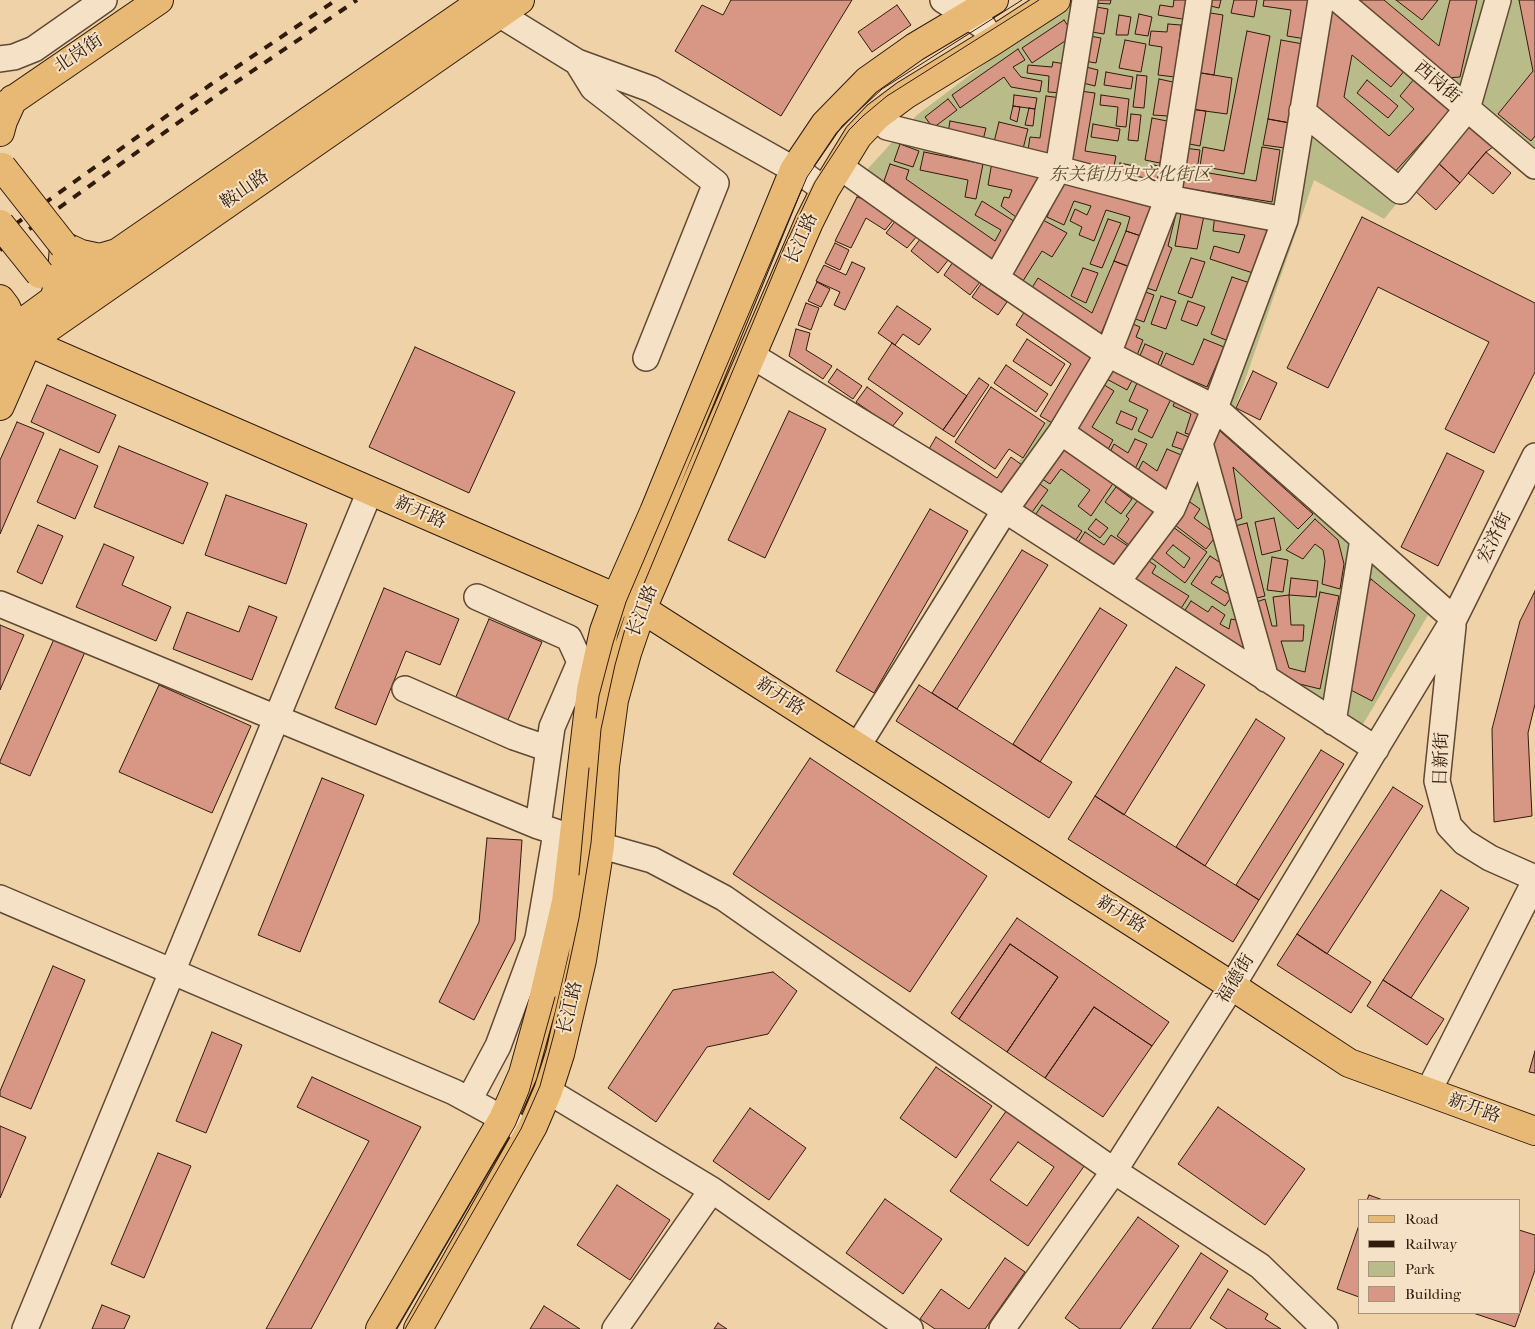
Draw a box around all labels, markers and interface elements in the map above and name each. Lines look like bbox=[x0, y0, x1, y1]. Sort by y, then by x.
street label: 北岗街 bbox=[51, 30, 107, 78]
street label: 西岗街 bbox=[1409, 57, 1465, 109]
park label: 东关街历史文化街区 bbox=[1049, 165, 1211, 187]
street label: 鞍山路 bbox=[217, 166, 273, 214]
street label: 长江路 bbox=[781, 210, 823, 268]
street label: 新开路 bbox=[391, 492, 449, 534]
street label: 宏济街 bbox=[1473, 509, 1517, 567]
street label: 长江路 bbox=[623, 582, 663, 640]
street label: 新开路 bbox=[751, 673, 809, 721]
street label: 日新街 bbox=[1430, 732, 1454, 786]
street label: 新开路 bbox=[1092, 892, 1150, 938]
street label: 福德街 bbox=[1213, 950, 1259, 1008]
street label: 长江路 bbox=[554, 979, 588, 1037]
street label: 新开路 bbox=[1445, 1090, 1503, 1128]
legend bbox=[1358, 1199, 1520, 1314]
text: Road bbox=[1405, 1210, 1438, 1228]
text: Railway bbox=[1405, 1235, 1457, 1253]
text: Park bbox=[1405, 1260, 1435, 1278]
text: Building bbox=[1405, 1285, 1461, 1303]

